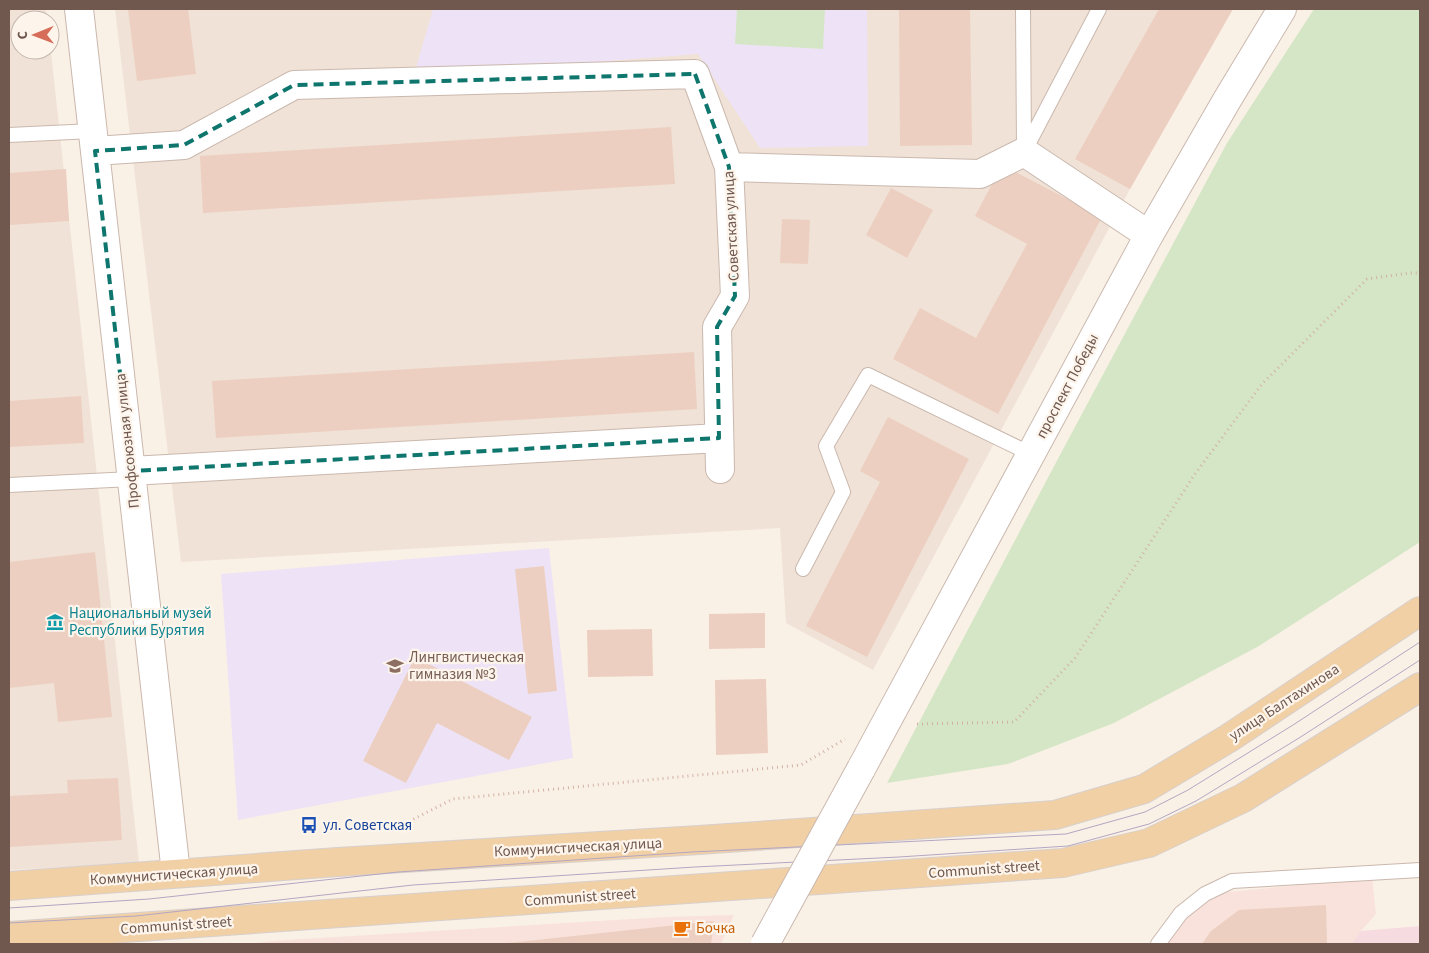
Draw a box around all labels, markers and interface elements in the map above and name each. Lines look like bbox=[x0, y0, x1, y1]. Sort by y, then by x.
north arrow bbox=[10, 10, 60, 60]
text: С bbox=[13, 31, 33, 39]
street label: Советская улица bbox=[718, 170, 745, 281]
street label: проспект Победы bbox=[1031, 330, 1104, 442]
street label: Профсоюзная улица bbox=[110, 372, 145, 509]
place label: Национальный музей Республики Бурятия bbox=[69, 603, 212, 641]
museum icon: Национальный музей Республики Бурятия bbox=[45, 612, 65, 632]
place label: Лингвистическая гимназия №3 bbox=[409, 647, 524, 685]
school or university icon: Лингвистическая гимназия №3 bbox=[385, 656, 405, 676]
street label: улица Балтахинова bbox=[1225, 659, 1343, 746]
bus stop icon: ул. Советская bbox=[299, 815, 319, 835]
place label: ул. Советская bbox=[323, 815, 412, 836]
street label: Коммунистическая улица bbox=[493, 833, 663, 862]
street label: Communist street bbox=[928, 855, 1040, 884]
street label: Коммунистическая улица bbox=[89, 858, 259, 891]
street label: Communist street bbox=[524, 883, 636, 912]
street label: Communist street bbox=[120, 911, 232, 940]
cafe icon: Бочка bbox=[672, 918, 692, 938]
place label: Бочка bbox=[696, 918, 735, 939]

